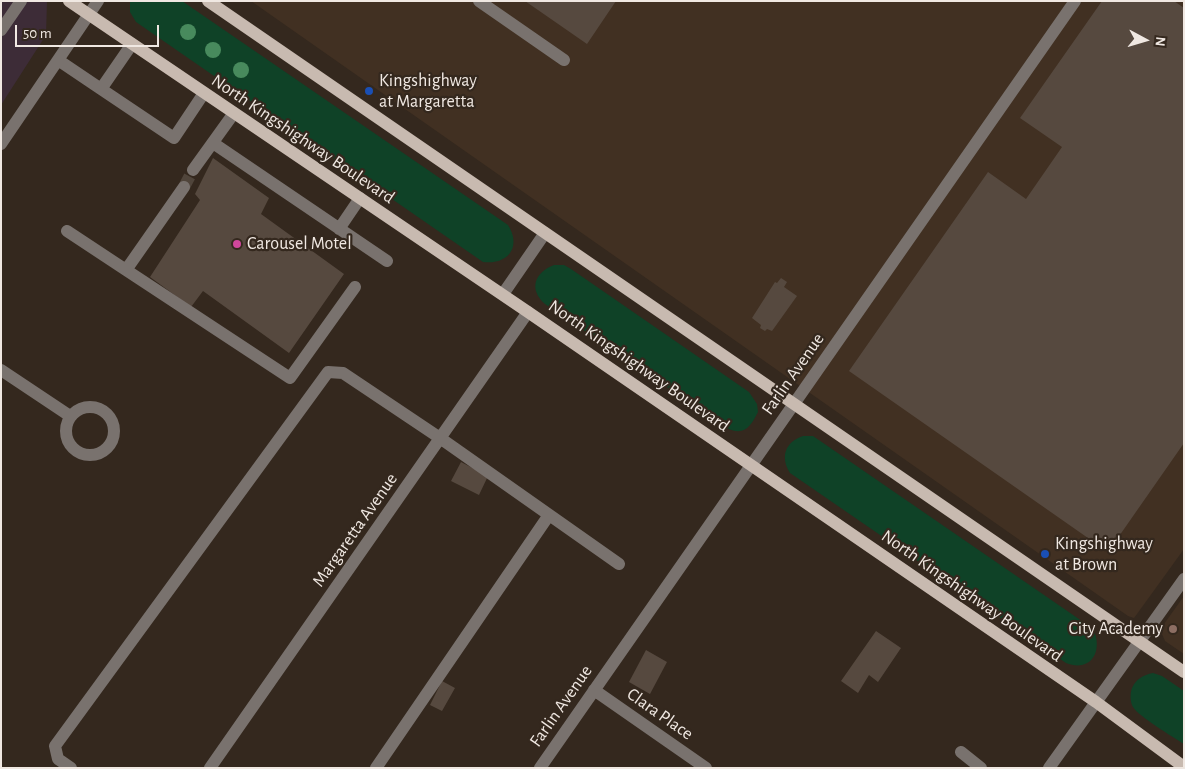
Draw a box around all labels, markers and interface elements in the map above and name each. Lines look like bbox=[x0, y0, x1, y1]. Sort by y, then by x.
scale bar bbox=[18, 15, 161, 47]
north arrow bbox=[1120, 15, 1170, 65]
text: 50 m bbox=[23, 26, 52, 41]
text: N bbox=[1152, 36, 1167, 47]
street label: North Kingshighway Boulevard bbox=[207, 70, 399, 208]
place label: Kingshighway at Margaretta bbox=[379, 70, 477, 112]
marker: Kingshighway at Margaretta bbox=[363, 85, 375, 97]
place label: Carousel Motel bbox=[247, 233, 352, 255]
marker: Carousel Motel bbox=[231, 238, 243, 250]
street label: North Kingshighway Boulevard bbox=[544, 295, 734, 437]
street label: Farlin Avenue bbox=[757, 329, 829, 419]
street label: Margaretta Avenue bbox=[308, 469, 402, 591]
street label: North Kingshighway Boulevard bbox=[877, 525, 1067, 667]
place label: Kingshighway at Brown bbox=[1055, 533, 1153, 576]
marker: Kingshighway at Brown bbox=[1039, 548, 1051, 560]
place label: City Academy bbox=[1068, 618, 1163, 640]
marker: City Academy bbox=[1167, 623, 1179, 635]
street label: Farlin Avenue bbox=[525, 661, 597, 751]
street label: Clara Place bbox=[623, 683, 697, 745]

